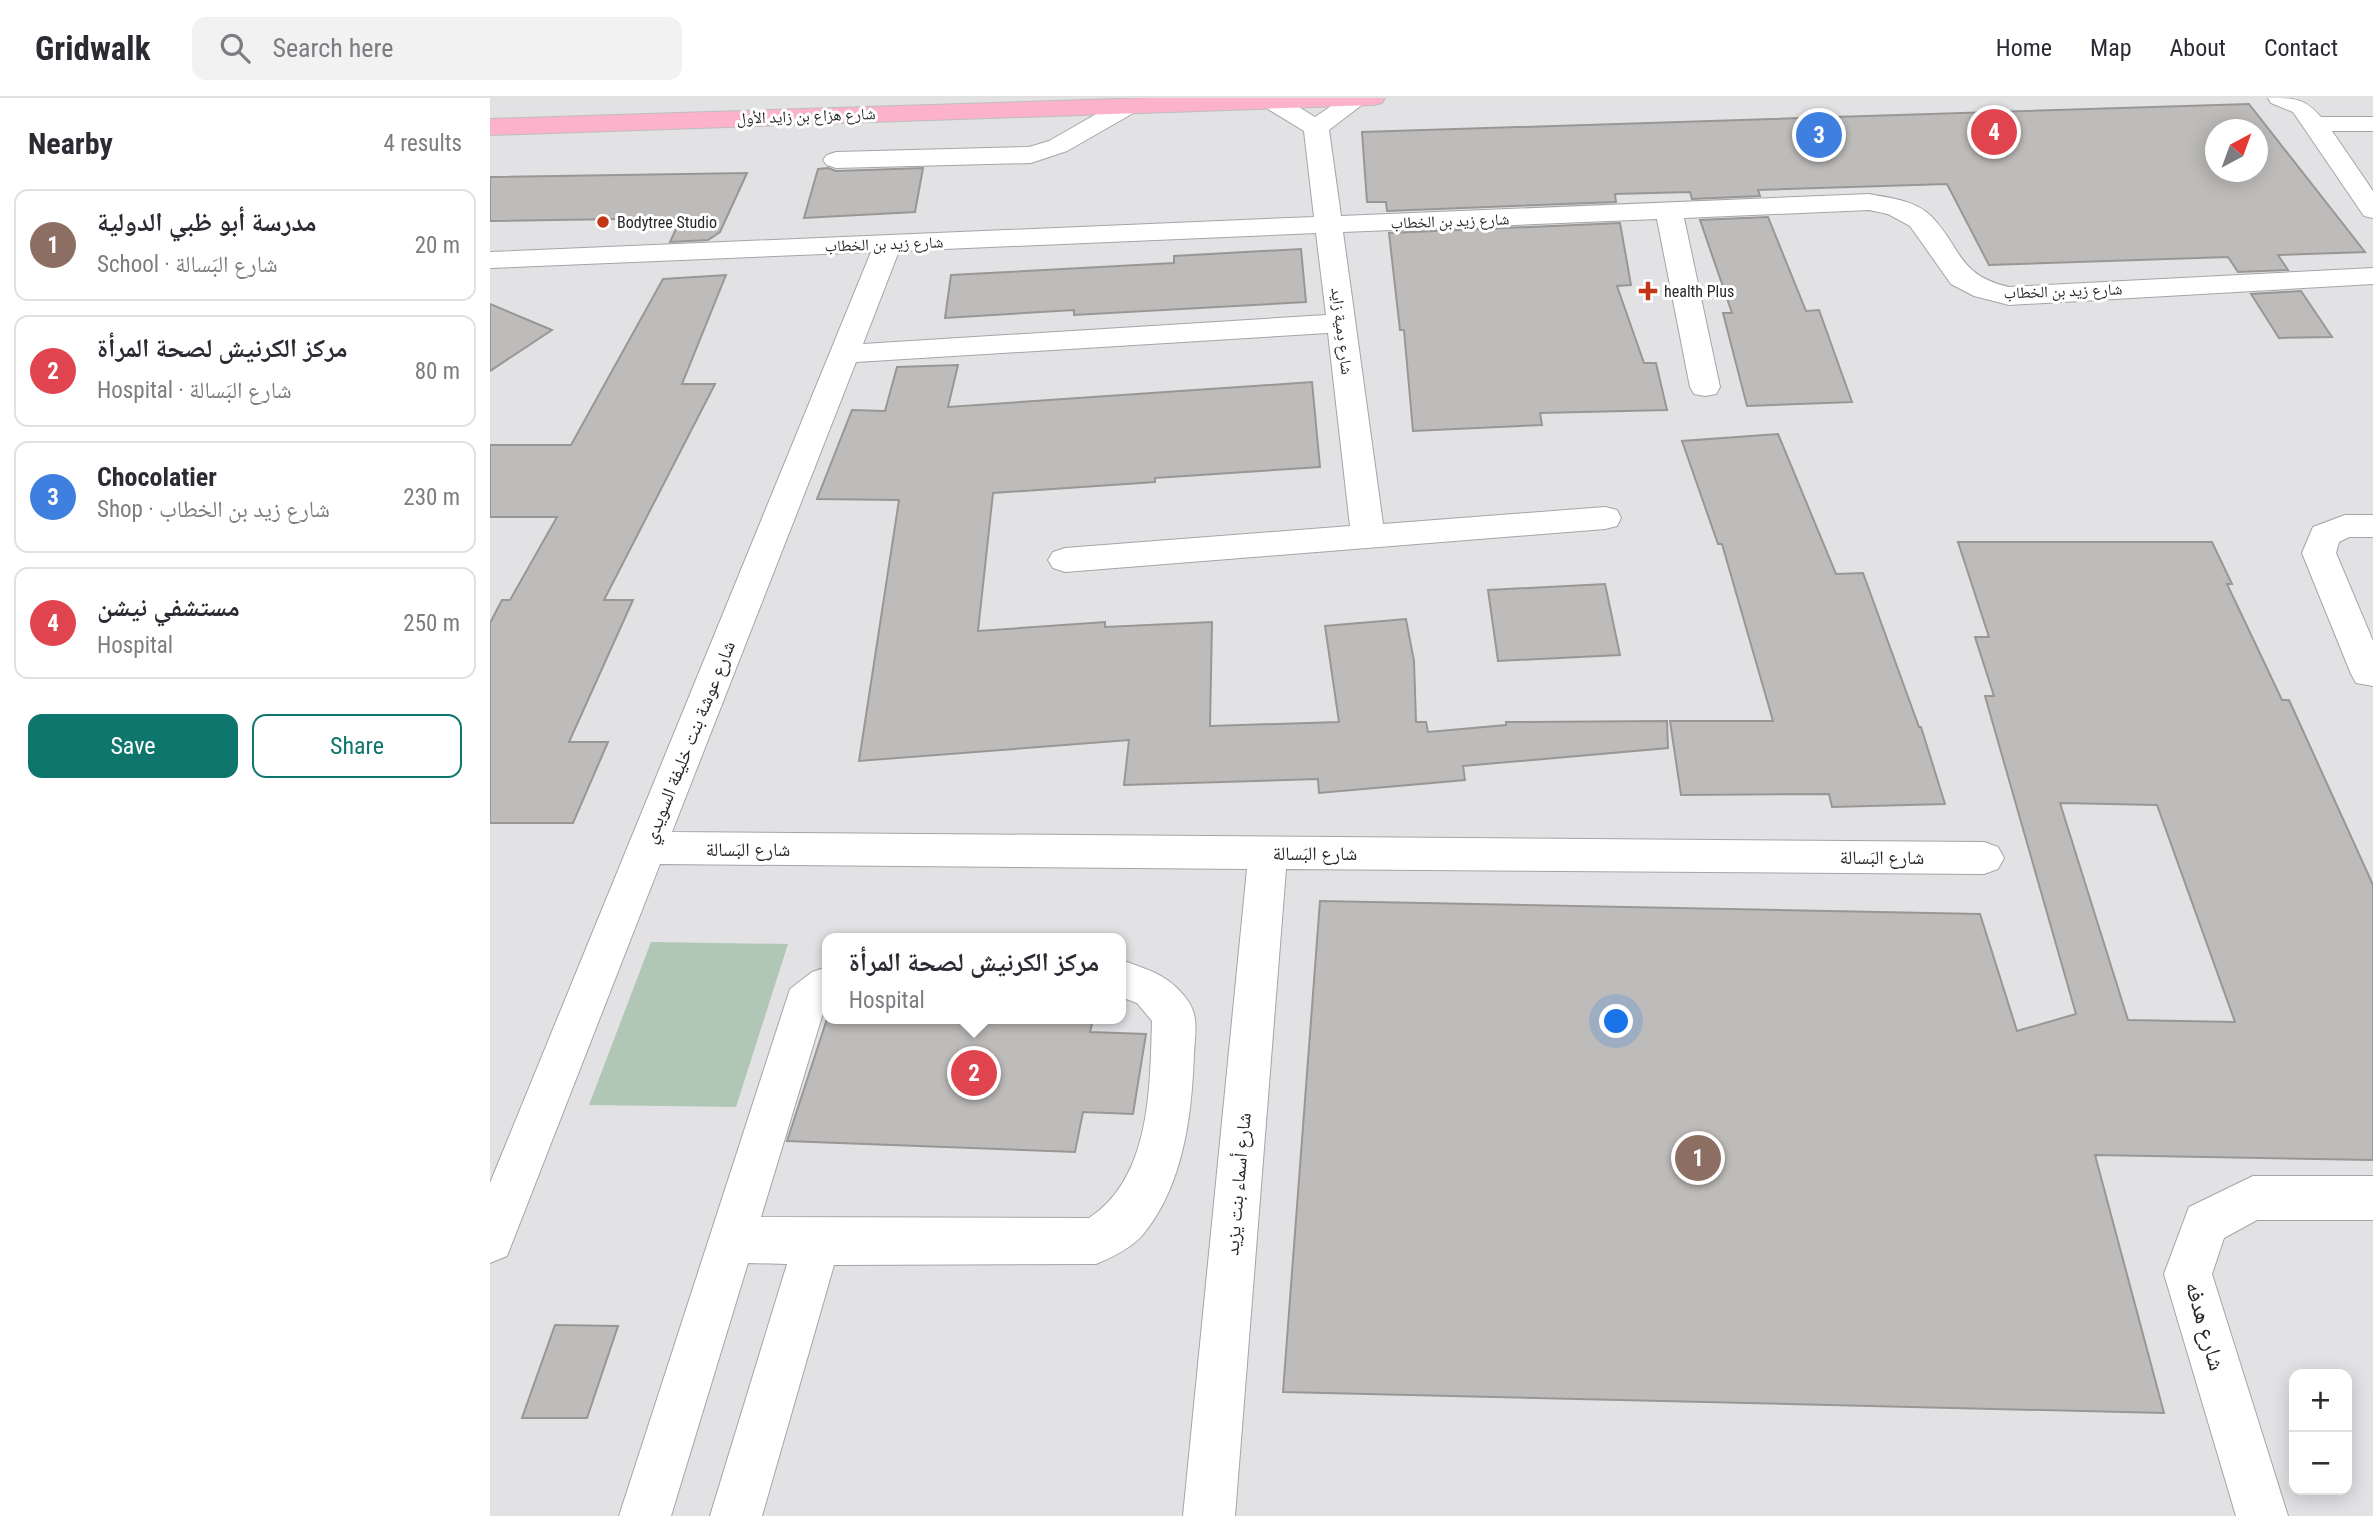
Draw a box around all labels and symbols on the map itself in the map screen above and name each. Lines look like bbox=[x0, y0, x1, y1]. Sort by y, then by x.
street label: شارع هزاع بن زايد الأول bbox=[736, 104, 876, 129]
pin: 4 bbox=[1971, 106, 2017, 158]
pin: 3 bbox=[1796, 109, 1842, 161]
north arrow bbox=[2205, 119, 2268, 182]
street label: شارع زيد بن الخطاب bbox=[1390, 209, 1510, 234]
place label: Bodytree Studio bbox=[617, 213, 717, 232]
marker: Bodytree Studio bbox=[595, 214, 611, 230]
street label: شارع زيد بن الخطاب bbox=[824, 232, 944, 257]
street label: شارع زيد بن الخطاب bbox=[2003, 279, 2123, 304]
marker: health Plus bbox=[1638, 281, 1658, 301]
place label: health Plus bbox=[1664, 282, 1734, 301]
street label: شارع دِمية زايد bbox=[1326, 286, 1357, 376]
street label: شارع عوشة بنت خليفة السويدي bbox=[638, 637, 744, 848]
street label: شارع البَسالة bbox=[706, 838, 790, 861]
street label: شارع البَسالة bbox=[1273, 842, 1357, 865]
street label: شارع البَسالة bbox=[1840, 846, 1924, 869]
your location bbox=[1599, 1004, 1633, 1038]
pin: 2 bbox=[951, 1047, 997, 1099]
street label: شارع أسماء بنت يزيد bbox=[1220, 1112, 1256, 1256]
pin: 1 bbox=[1675, 1132, 1721, 1184]
street label: شارع هدفه bbox=[2178, 1278, 2231, 1374]

